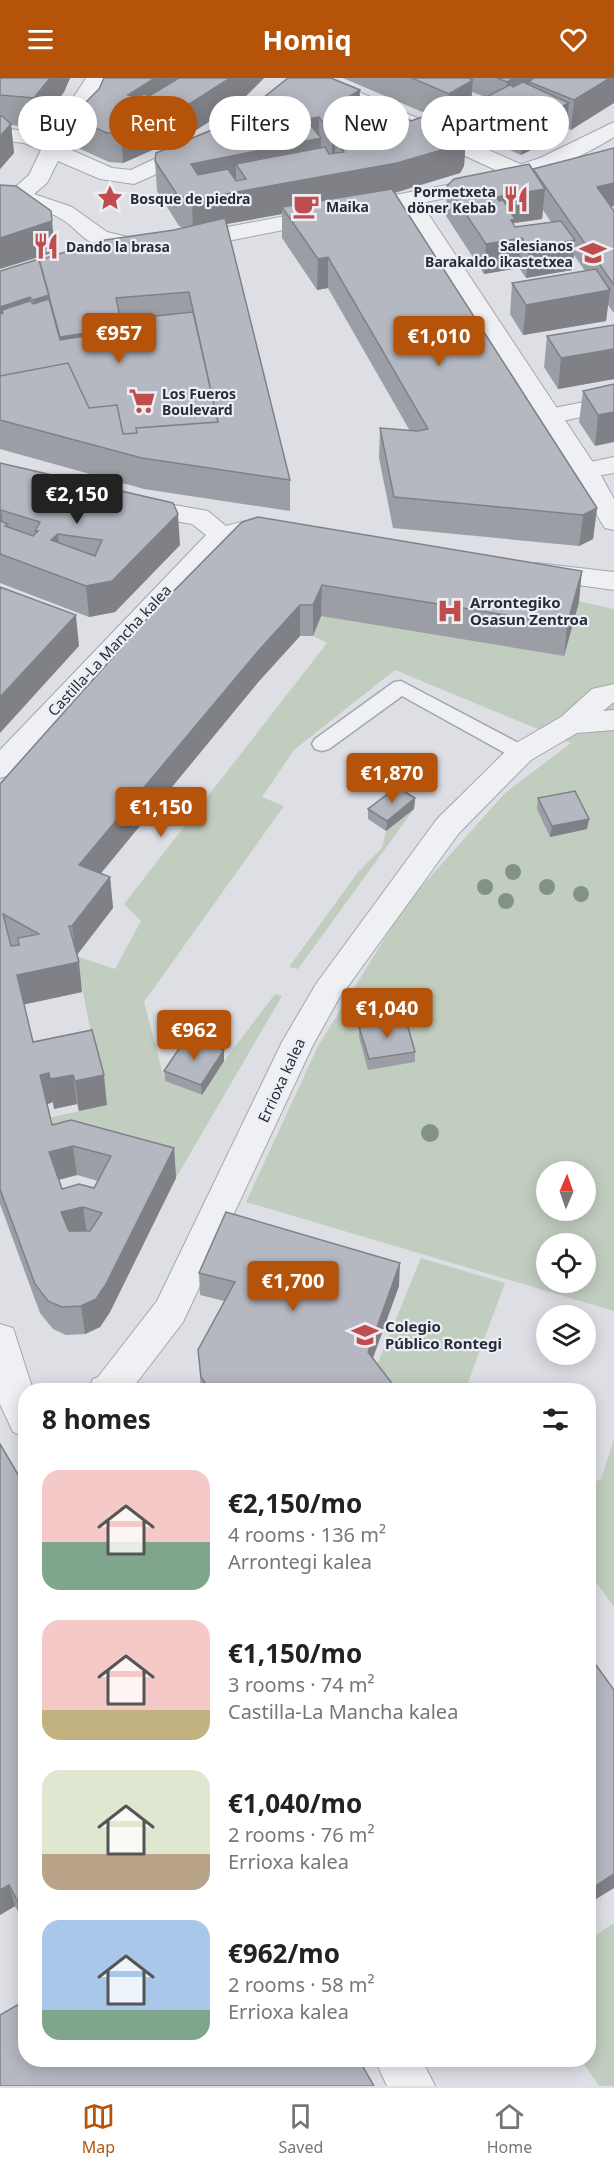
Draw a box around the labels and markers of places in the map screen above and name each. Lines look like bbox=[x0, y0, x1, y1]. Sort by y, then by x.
place label: Pormetxeta döner Kebab bbox=[407, 182, 496, 217]
place icon: Bosque de piedra bbox=[95, 183, 125, 213]
restaurant icon: Pormetxeta döner Kebab bbox=[501, 184, 531, 214]
place label: Bosque de piedra bbox=[130, 189, 250, 208]
cafe icon: Maika bbox=[291, 191, 321, 221]
place label: Maika bbox=[326, 197, 369, 216]
restaurant icon: Dando la brasa bbox=[31, 231, 61, 261]
place label: Salesianos Barakaldo ikastetxea bbox=[425, 236, 573, 271]
place label: Dando la brasa bbox=[66, 237, 170, 256]
school or university icon: Salesianos Barakaldo ikastetxea bbox=[578, 238, 608, 268]
pin: €957 bbox=[83, 313, 155, 364]
pin: €1,010 bbox=[390, 316, 488, 367]
place label: Los Fueros Boulevard bbox=[162, 384, 236, 419]
supermarket icon: Los Fueros Boulevard bbox=[127, 386, 157, 416]
pin: €2,150 bbox=[28, 474, 126, 525]
place label: Arrontegiko Osasun Zentroa bbox=[470, 592, 588, 629]
hospital icon: Arrontegiko Osasun Zentroa bbox=[435, 596, 465, 626]
pin: €1,870 bbox=[343, 753, 441, 804]
pin: €1,150 bbox=[112, 787, 210, 838]
pin: €1,040 bbox=[338, 988, 436, 1039]
pin: €962 bbox=[158, 1010, 230, 1061]
pin: €1,700 bbox=[244, 1261, 342, 1312]
place label: Colegio Público Rontegi bbox=[385, 1316, 502, 1353]
school or university icon: Colegio Público Rontegi bbox=[350, 1320, 380, 1350]

